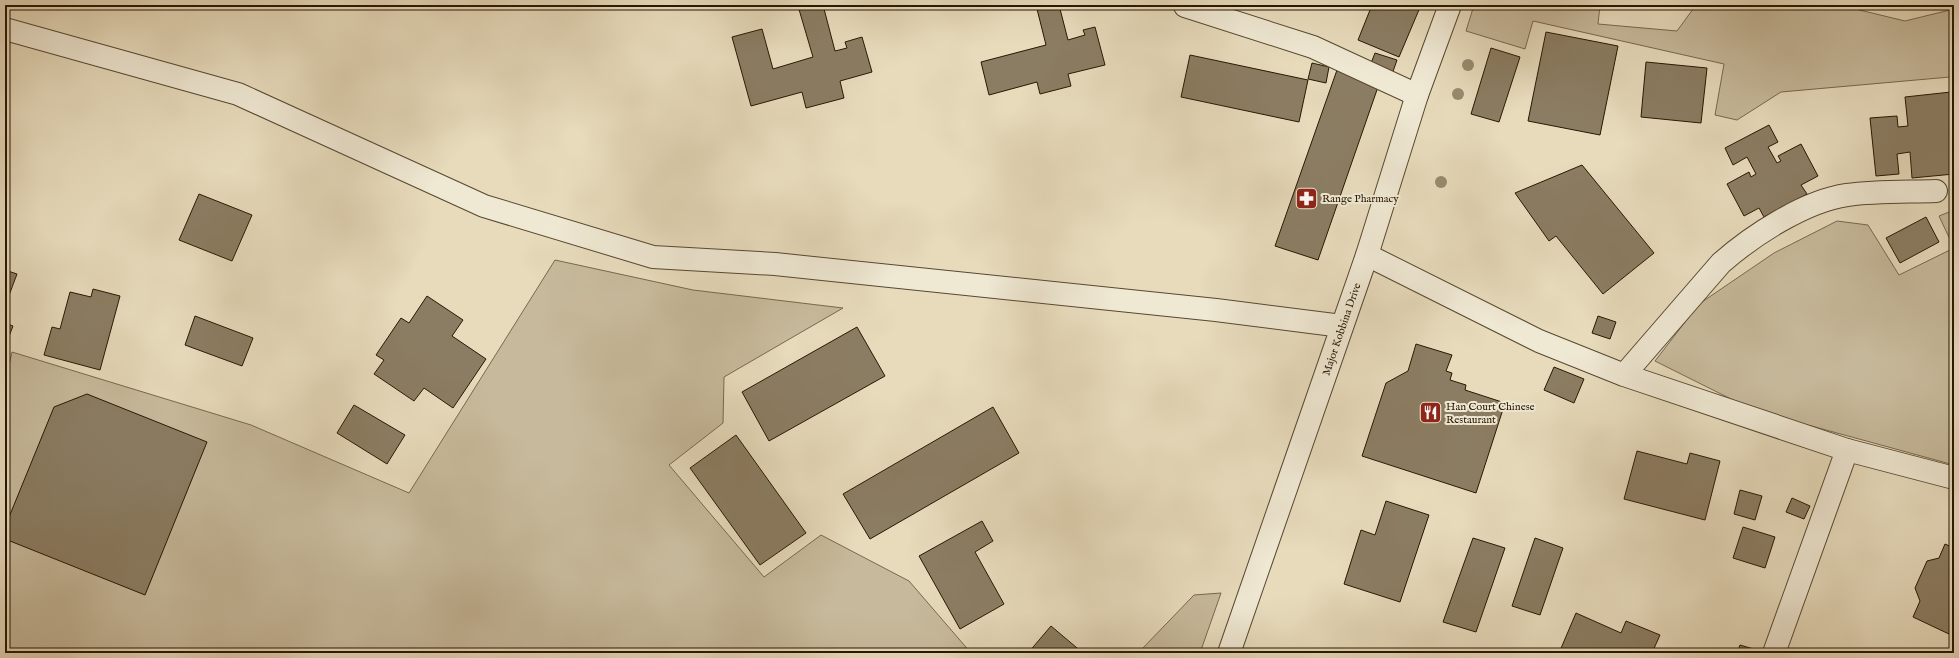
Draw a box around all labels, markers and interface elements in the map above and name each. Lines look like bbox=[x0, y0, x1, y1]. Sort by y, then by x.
pharmacy icon: Range Pharmacy bbox=[1294, 185, 1320, 211]
place label: Range Pharmacy bbox=[1322, 192, 1399, 206]
street label: Major Kobbina Drive bbox=[1320, 281, 1364, 378]
restaurant icon: Han Court Chinese Restaurant bbox=[1418, 399, 1444, 425]
place label: Han Court Chinese Restaurant bbox=[1446, 400, 1535, 427]

